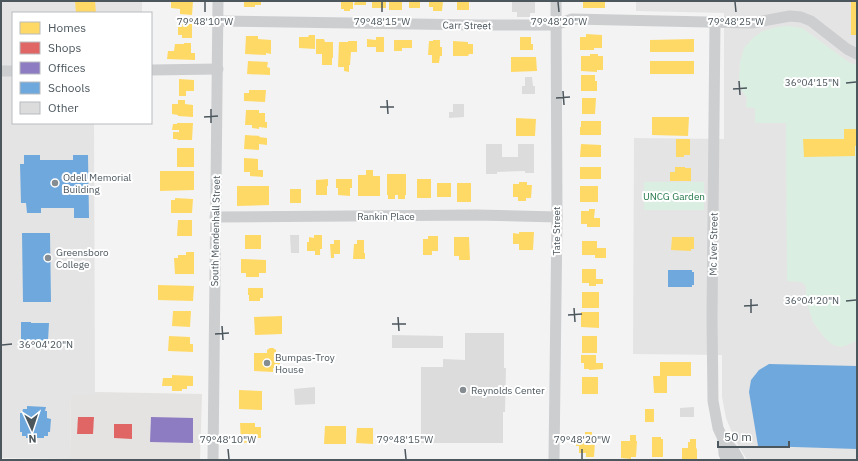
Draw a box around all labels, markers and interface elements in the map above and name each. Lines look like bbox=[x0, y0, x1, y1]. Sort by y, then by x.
legend bbox=[12, 12, 152, 124]
text: 79°48'10"W bbox=[177, 15, 233, 28]
text: 79°48'15"W bbox=[354, 15, 410, 28]
text: 79°48'20"W bbox=[531, 15, 587, 28]
text: 79°48'25"W bbox=[708, 15, 764, 28]
street label: Carr Street bbox=[443, 19, 492, 32]
text: Homes bbox=[48, 20, 86, 35]
text: Shops bbox=[48, 40, 81, 55]
text: Offices bbox=[48, 60, 86, 75]
text: 36°04'15"N bbox=[785, 76, 839, 89]
text: Schools bbox=[48, 80, 91, 95]
text: Other bbox=[48, 100, 79, 115]
place label: Odell Memorial Building bbox=[63, 171, 132, 196]
street label: South Mendenhall Street bbox=[208, 175, 223, 287]
marker: Odell Memorial Building bbox=[50, 178, 60, 188]
park label: UNCG Garden bbox=[643, 190, 705, 203]
street label: Tate Street bbox=[550, 206, 563, 256]
street label: Rankin Place bbox=[357, 210, 415, 223]
street label: Mc Iver Street bbox=[706, 212, 721, 276]
place label: Greensboro College bbox=[56, 246, 109, 271]
marker: Greensboro College bbox=[43, 253, 53, 263]
text: 36°04'20"N bbox=[785, 294, 839, 307]
text: 36°04'20"N bbox=[19, 338, 73, 351]
place label: Bumpas-Troy House bbox=[275, 351, 335, 376]
marker: Bumpas-Troy House bbox=[262, 358, 272, 368]
place label: Reynolds Center bbox=[471, 384, 545, 397]
marker: Reynolds Center bbox=[458, 385, 468, 395]
north arrow bbox=[12, 409, 52, 449]
scale bar bbox=[718, 423, 789, 449]
text: 50 m bbox=[724, 429, 752, 444]
text: N bbox=[28, 432, 37, 446]
text: 79°48'10"W bbox=[200, 433, 256, 446]
text: 79°48'15"W bbox=[377, 433, 433, 446]
text: 79°48'20"W bbox=[554, 433, 610, 446]

